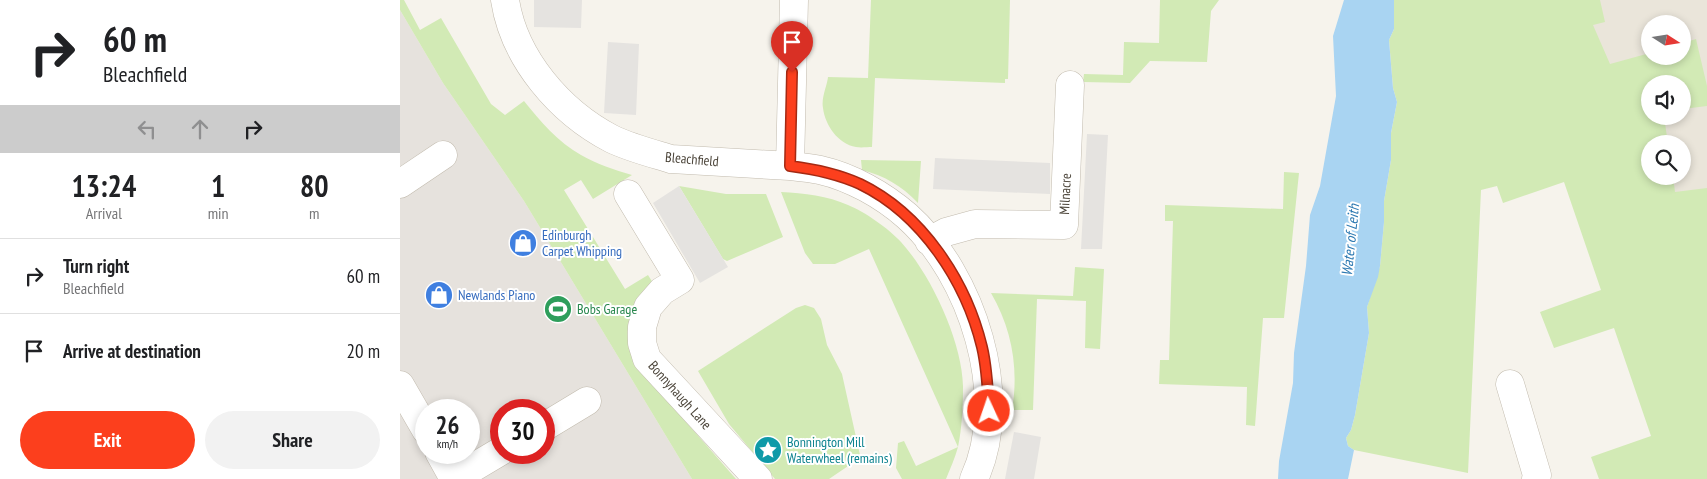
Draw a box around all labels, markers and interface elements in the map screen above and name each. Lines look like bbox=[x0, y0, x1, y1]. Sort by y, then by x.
north arrow bbox=[1641, 15, 1691, 65]
map controls bbox=[1641, 15, 1691, 185]
text: 60 m bbox=[103, 16, 167, 62]
icon: right bbox=[20, 20, 85, 85]
pin bbox=[771, 21, 813, 72]
icon: arrive bbox=[778, 28, 806, 56]
text: Bleachfield bbox=[103, 60, 187, 88]
button: sound bbox=[1641, 75, 1691, 125]
icon: left bbox=[133, 115, 161, 143]
icon: ahead bbox=[186, 115, 214, 143]
icon: right bbox=[239, 115, 267, 143]
button: search bbox=[1641, 135, 1691, 185]
street label: Bleachfield bbox=[665, 148, 719, 170]
text: 13:24 bbox=[71, 166, 136, 205]
text: 1 bbox=[211, 166, 225, 205]
text: 80 bbox=[300, 166, 329, 205]
street label: Milnacre bbox=[1055, 173, 1075, 215]
water label: Water of Leith bbox=[1337, 202, 1363, 277]
text: Arrival bbox=[86, 203, 122, 223]
text: min bbox=[208, 203, 229, 223]
text: m bbox=[309, 203, 319, 223]
place label: Edinburgh Carpet Whipping bbox=[542, 226, 622, 260]
shop icon: Edinburgh Carpet Whipping bbox=[508, 228, 538, 258]
text: Turn right bbox=[63, 254, 129, 278]
icon: right bbox=[20, 262, 48, 290]
text: 60 m bbox=[347, 264, 380, 288]
text: Bleachfield bbox=[63, 278, 124, 298]
shop icon: Newlands Piano bbox=[424, 280, 454, 310]
place label: Newlands Piano bbox=[458, 286, 535, 304]
sports icon: Bobs Garage bbox=[543, 294, 573, 324]
place label: Bobs Garage bbox=[577, 300, 637, 318]
icon: arrive bbox=[20, 337, 48, 365]
text: Arrive at destination bbox=[63, 339, 201, 363]
text: 20 m bbox=[347, 339, 380, 363]
street label: Bonnyhaugh Lane bbox=[644, 357, 716, 433]
position arrow bbox=[962, 384, 1014, 436]
speed limit sign: 30 bbox=[490, 399, 555, 464]
text: 26 bbox=[436, 409, 459, 441]
button: Exit bbox=[20, 411, 195, 469]
button: Share bbox=[205, 411, 380, 469]
place label: Bonnington Mill Waterwheel (remains) bbox=[787, 433, 892, 467]
place icon: Bonnington Mill Waterwheel (remains) bbox=[753, 435, 783, 465]
text: km/h bbox=[437, 436, 458, 451]

